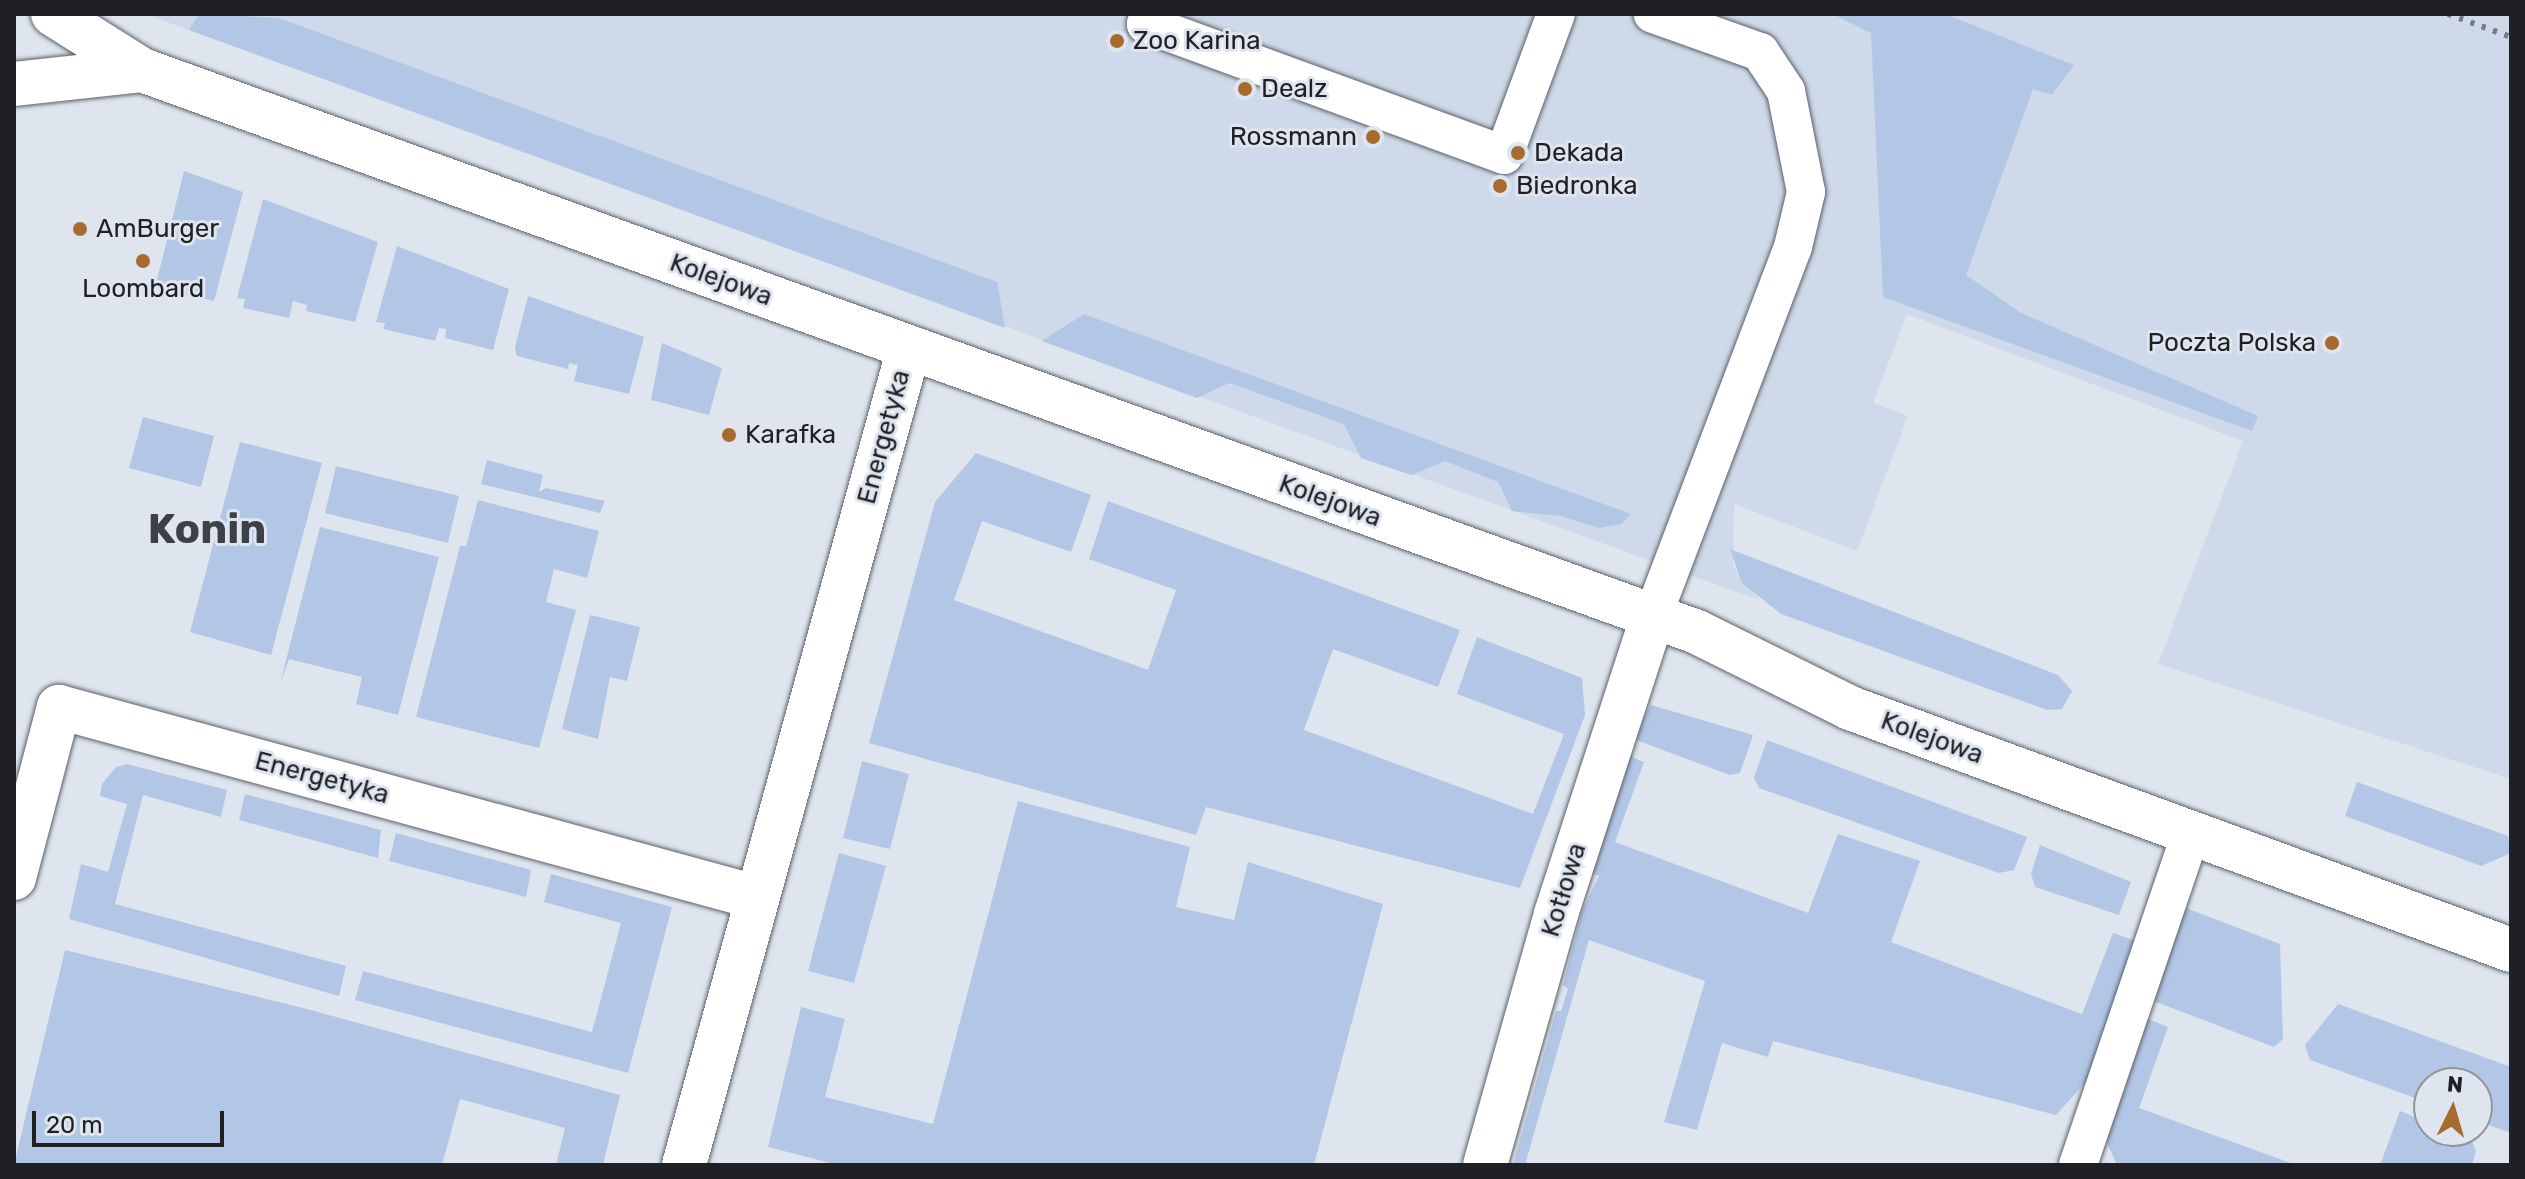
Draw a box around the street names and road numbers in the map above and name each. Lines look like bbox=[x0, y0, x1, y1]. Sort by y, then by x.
street label: Kolejowa bbox=[666, 247, 776, 313]
street label: Energetyka bbox=[851, 366, 917, 508]
street label: Kolejowa bbox=[1275, 468, 1385, 534]
street label: Kolejowa bbox=[1877, 705, 1987, 771]
street label: Energetyka bbox=[251, 745, 393, 811]
street label: Kotłowa bbox=[1535, 839, 1593, 941]

